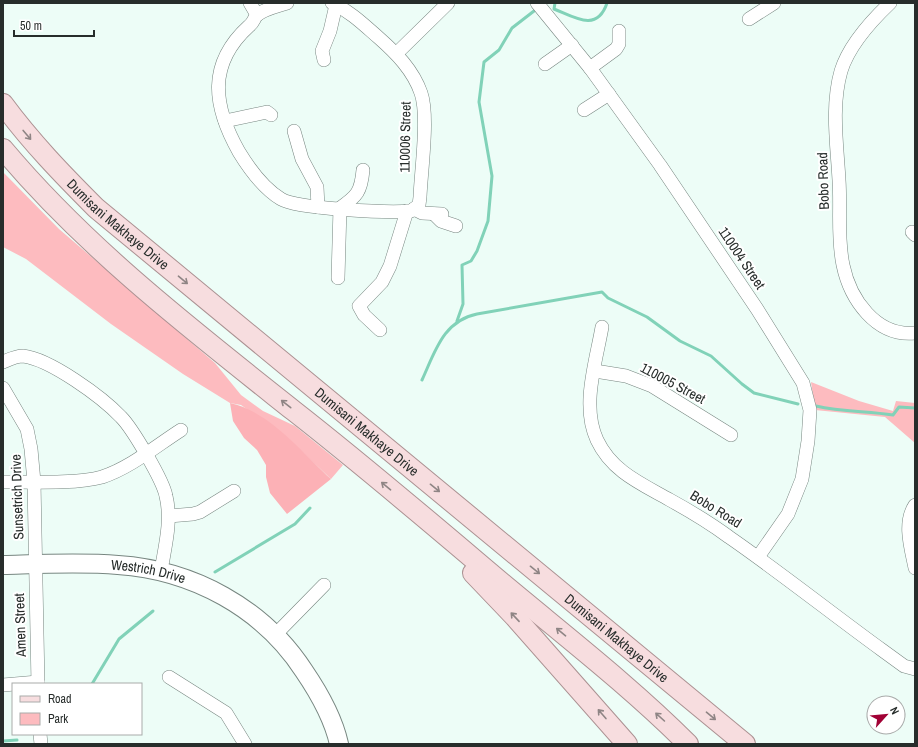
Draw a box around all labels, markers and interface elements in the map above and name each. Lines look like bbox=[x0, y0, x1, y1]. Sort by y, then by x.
scale bar bbox=[14, 12, 94, 38]
text: 50 m bbox=[20, 18, 42, 34]
street label: 110006 Street bbox=[395, 101, 415, 173]
one-way arrow bbox=[22, 130, 31, 141]
street label: Bobo Road bbox=[813, 152, 833, 210]
street label: Dumisani Makhaye Drive bbox=[63, 175, 173, 274]
street label: 110004 Street bbox=[715, 223, 769, 293]
one-way arrow bbox=[178, 276, 189, 285]
street label: 110005 Street bbox=[637, 358, 709, 408]
street label: Dumisani Makhaye Drive bbox=[311, 384, 423, 480]
one-way arrow bbox=[280, 400, 291, 408]
street label: Sunsetrich Drive bbox=[7, 454, 27, 540]
one-way arrow bbox=[381, 482, 392, 491]
one-way arrow bbox=[429, 484, 440, 492]
street label: Bobo Road bbox=[687, 486, 745, 532]
street label: Westrich Drive bbox=[110, 555, 188, 587]
one-way arrow bbox=[530, 566, 541, 575]
street label: Dumisani Makhaye Drive bbox=[561, 590, 672, 686]
street label: Amen Street bbox=[10, 593, 30, 658]
one-way arrow bbox=[511, 612, 520, 622]
one-way arrow bbox=[556, 628, 567, 637]
legend bbox=[12, 683, 142, 735]
text: Road bbox=[48, 691, 72, 707]
north arrow bbox=[866, 695, 906, 735]
text: N bbox=[887, 704, 903, 717]
one-way arrow bbox=[597, 709, 606, 720]
text: Park bbox=[48, 711, 68, 727]
one-way arrow bbox=[706, 711, 717, 720]
one-way arrow bbox=[655, 713, 665, 722]

